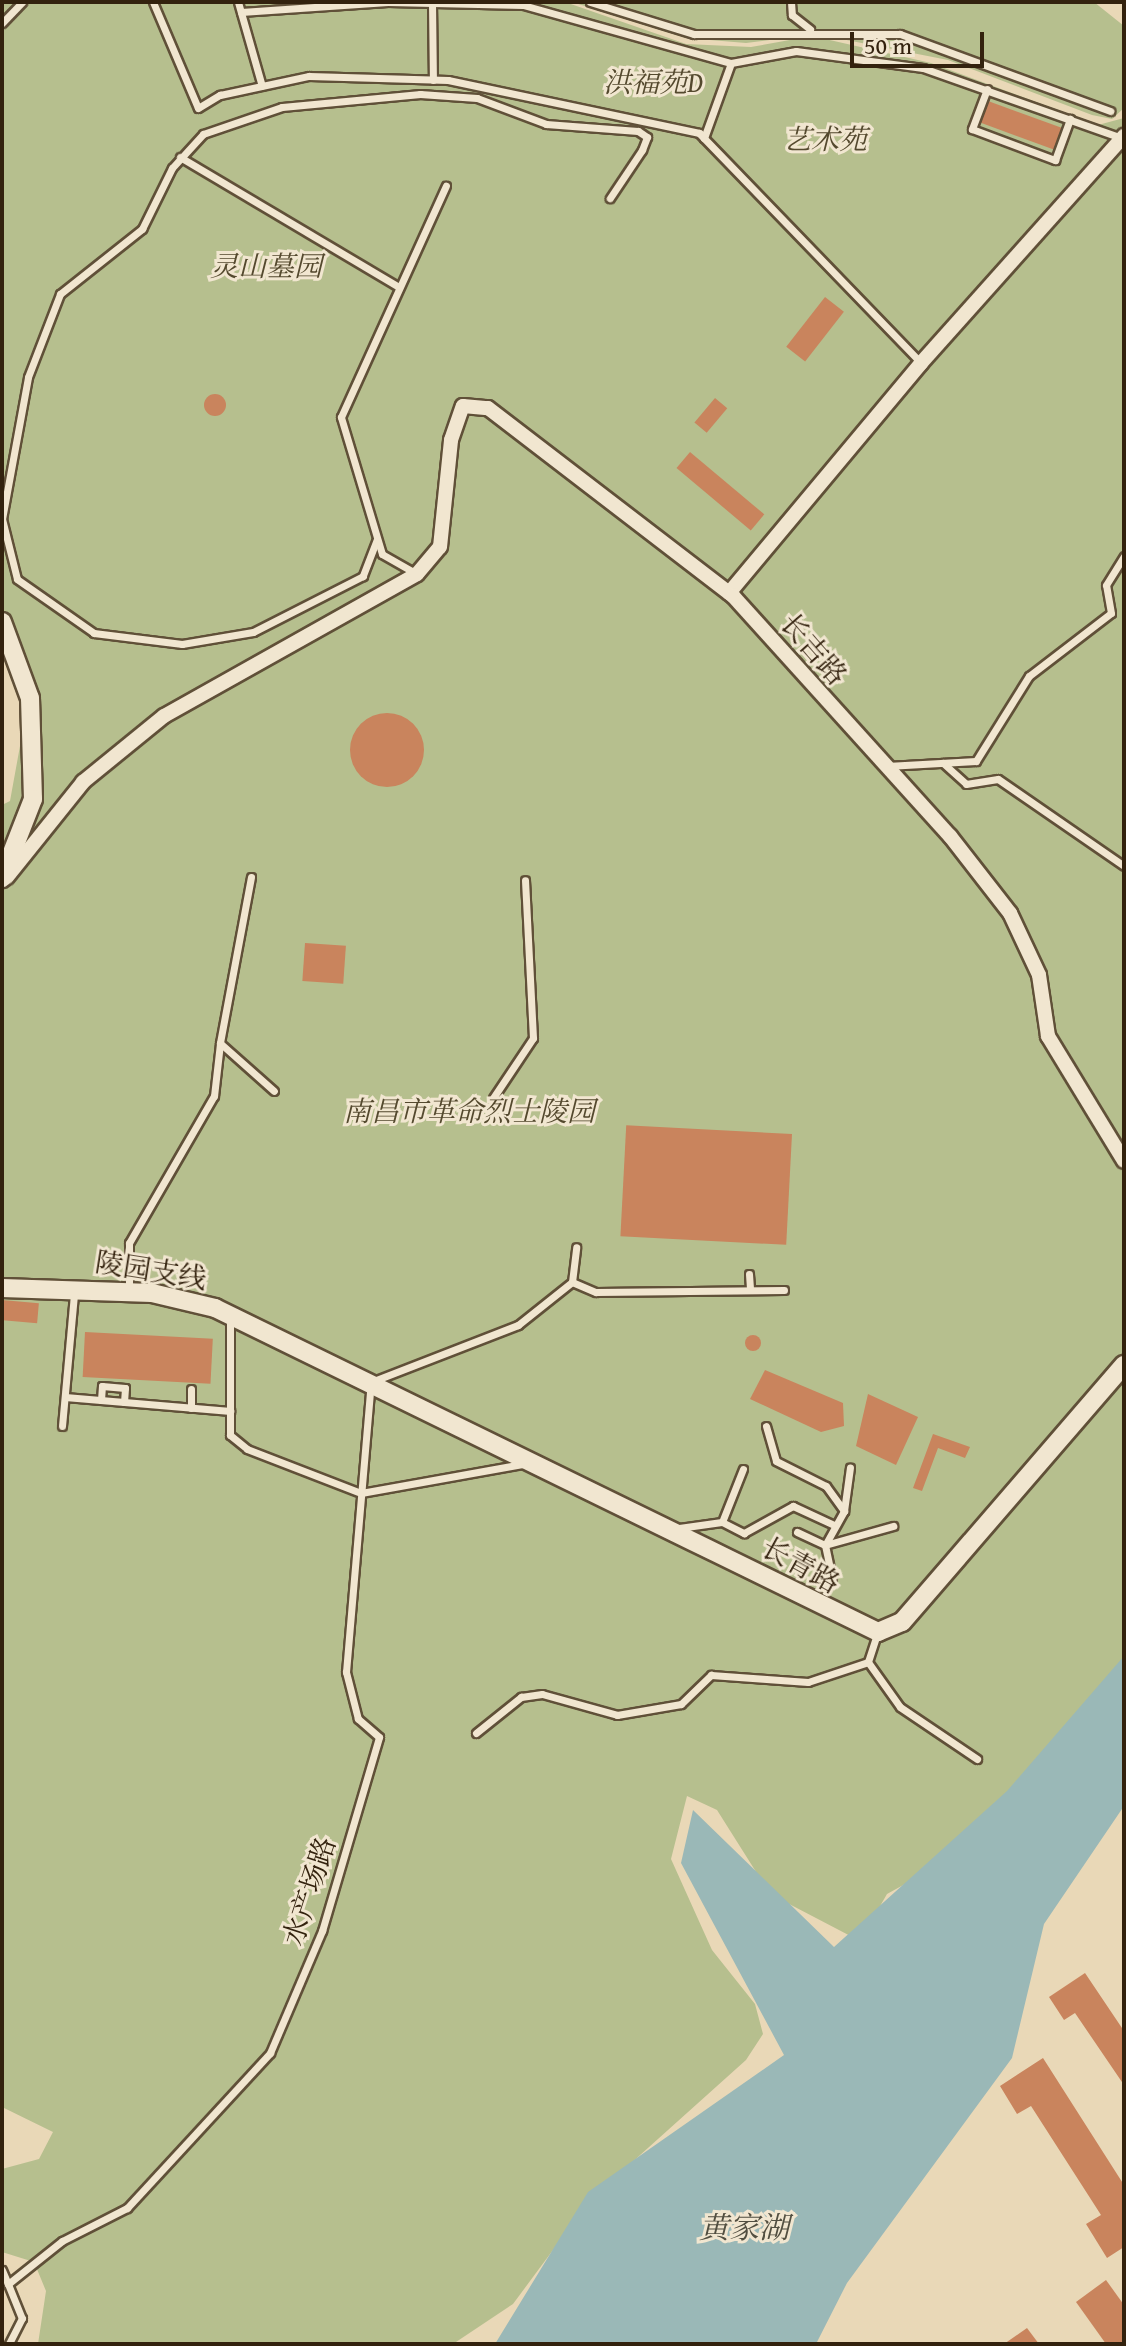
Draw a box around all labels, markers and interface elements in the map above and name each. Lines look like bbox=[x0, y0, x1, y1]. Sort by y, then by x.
scale bar bbox=[854, 16, 988, 66]
text: 50 m bbox=[864, 28, 912, 63]
park label: 洪福苑D bbox=[603, 65, 703, 99]
park label: 艺术苑 bbox=[783, 122, 867, 156]
park label: 灵山墓园 bbox=[210, 249, 322, 283]
street label: 长吉路 bbox=[774, 606, 854, 692]
park label: 南昌市革命烈士陵园 bbox=[343, 1094, 595, 1128]
street label: 陵园支线 bbox=[93, 1245, 209, 1295]
street label: 长青路 bbox=[756, 1530, 846, 1600]
street label: 水产场路 bbox=[276, 1833, 342, 1949]
water label: 黄家湖 bbox=[699, 2209, 789, 2245]

